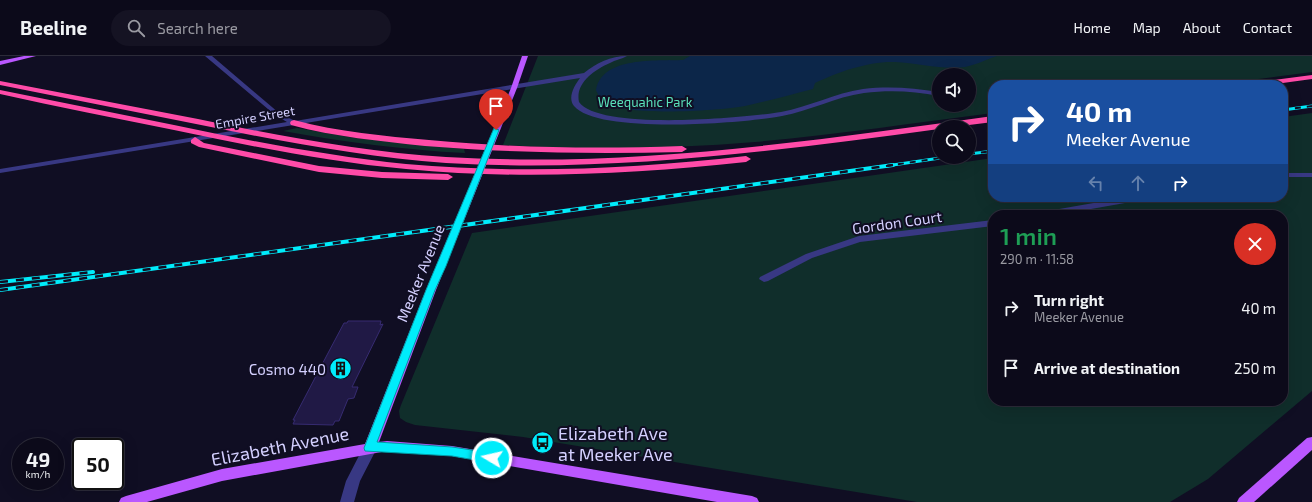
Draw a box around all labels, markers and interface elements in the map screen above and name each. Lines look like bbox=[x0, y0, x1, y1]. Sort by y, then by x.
search box bbox=[111, 10, 391, 46]
text: Beeline bbox=[20, 16, 87, 39]
icon: search bbox=[125, 17, 147, 39]
text: Search here bbox=[157, 19, 238, 37]
text: Home bbox=[1074, 19, 1111, 36]
text: Map bbox=[1133, 19, 1161, 36]
text: About bbox=[1183, 19, 1221, 36]
text: Contact bbox=[1243, 19, 1292, 36]
map controls bbox=[932, 68, 976, 164]
button: sound bbox=[932, 68, 976, 112]
pin bbox=[479, 89, 513, 130]
park label: Weequahic Park bbox=[598, 94, 693, 110]
text: 40 m bbox=[1066, 94, 1132, 128]
icon: arrive bbox=[485, 95, 507, 117]
icon: right bbox=[1000, 96, 1052, 148]
street label: Empire Street bbox=[214, 102, 296, 132]
button: search bbox=[932, 120, 976, 164]
text: Meeker Avenue bbox=[1066, 128, 1190, 150]
icon: left bbox=[1085, 172, 1107, 194]
icon: ahead bbox=[1127, 172, 1149, 194]
icon: right bbox=[1169, 172, 1191, 194]
street label: Gordon Court bbox=[851, 207, 943, 237]
text: 1 min bbox=[1000, 221, 1057, 250]
street label: Meeker Avenue bbox=[392, 222, 448, 324]
button: close bbox=[1234, 223, 1276, 265]
text: 290 m · 11:58 bbox=[1000, 251, 1074, 267]
text: Turn right bbox=[1034, 291, 1104, 309]
icon: right bbox=[1000, 297, 1022, 319]
text: 40 m bbox=[1241, 299, 1276, 317]
text: Meeker Avenue bbox=[1034, 309, 1124, 325]
building icon: Cosmo 440 bbox=[328, 356, 354, 382]
icon: arrive bbox=[1000, 357, 1022, 379]
text: Arrive at destination bbox=[1034, 359, 1180, 377]
text: 250 m bbox=[1234, 359, 1276, 377]
place label: Cosmo 440 bbox=[249, 360, 326, 378]
street label: Elizabeth Avenue bbox=[209, 422, 351, 470]
place label: Elizabeth Ave at Meeker Ave bbox=[558, 422, 673, 465]
bus stop icon: Elizabeth Ave at Meeker Ave bbox=[529, 430, 555, 456]
position arrow bbox=[471, 437, 513, 479]
speed limit sign: 50 bbox=[72, 438, 124, 490]
text: 49 bbox=[26, 447, 50, 471]
text: km/h bbox=[26, 468, 50, 480]

